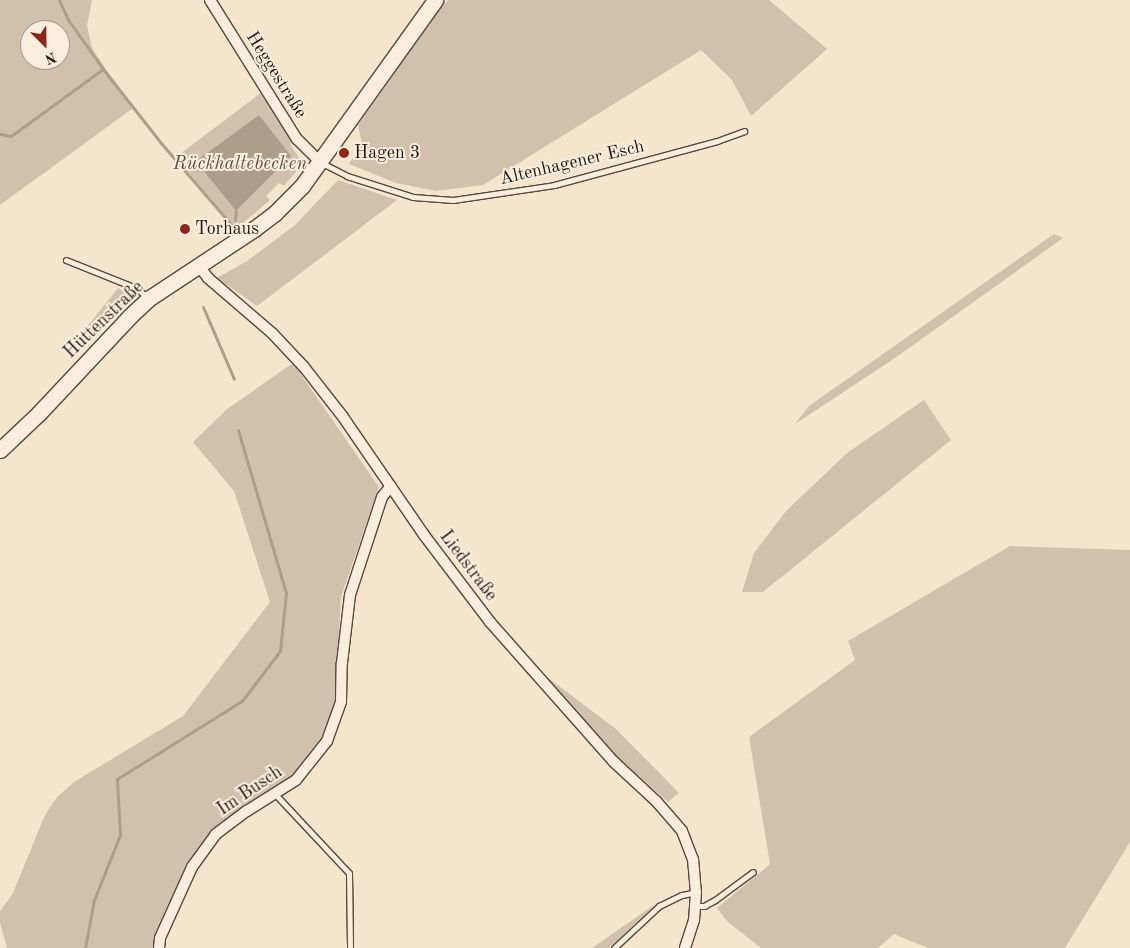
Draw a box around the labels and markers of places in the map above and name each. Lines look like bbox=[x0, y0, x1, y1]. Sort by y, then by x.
place label: Hagen 3 bbox=[354, 142, 420, 164]
marker: Hagen 3 bbox=[338, 147, 350, 159]
place label: Torhaus bbox=[195, 218, 259, 240]
marker: Torhaus bbox=[179, 223, 191, 235]

